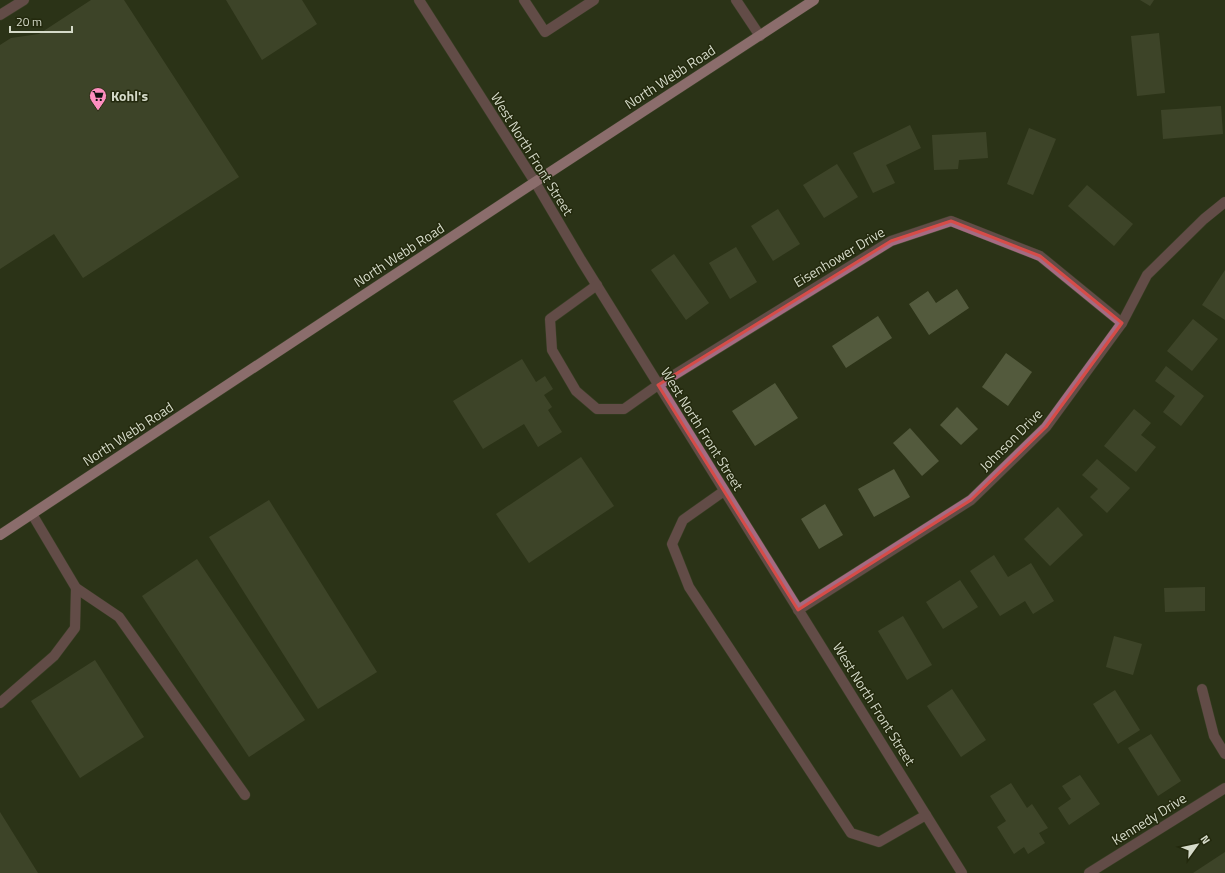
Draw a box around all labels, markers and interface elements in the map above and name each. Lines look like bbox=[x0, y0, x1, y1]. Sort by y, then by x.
scale bar bbox=[10, 8, 72, 34]
text: 20 m bbox=[16, 12, 42, 31]
street label: North Webb Road bbox=[620, 39, 719, 114]
place label: Kohl's bbox=[111, 85, 148, 106]
supermarket icon: Kohl's bbox=[88, 86, 108, 111]
street label: West North Front Street bbox=[486, 88, 579, 219]
street label: North Webb Road bbox=[349, 217, 448, 292]
street label: Eisenhower Drive bbox=[789, 221, 888, 292]
street label: West North Front Street bbox=[656, 363, 749, 494]
street label: North Webb Road bbox=[78, 396, 177, 471]
street label: Johnson Drive bbox=[974, 403, 1047, 476]
street label: West North Front Street bbox=[828, 638, 921, 769]
street label: Kennedy Drive bbox=[1107, 787, 1190, 850]
north arrow bbox=[1177, 825, 1217, 865]
text: N bbox=[1197, 832, 1214, 847]

